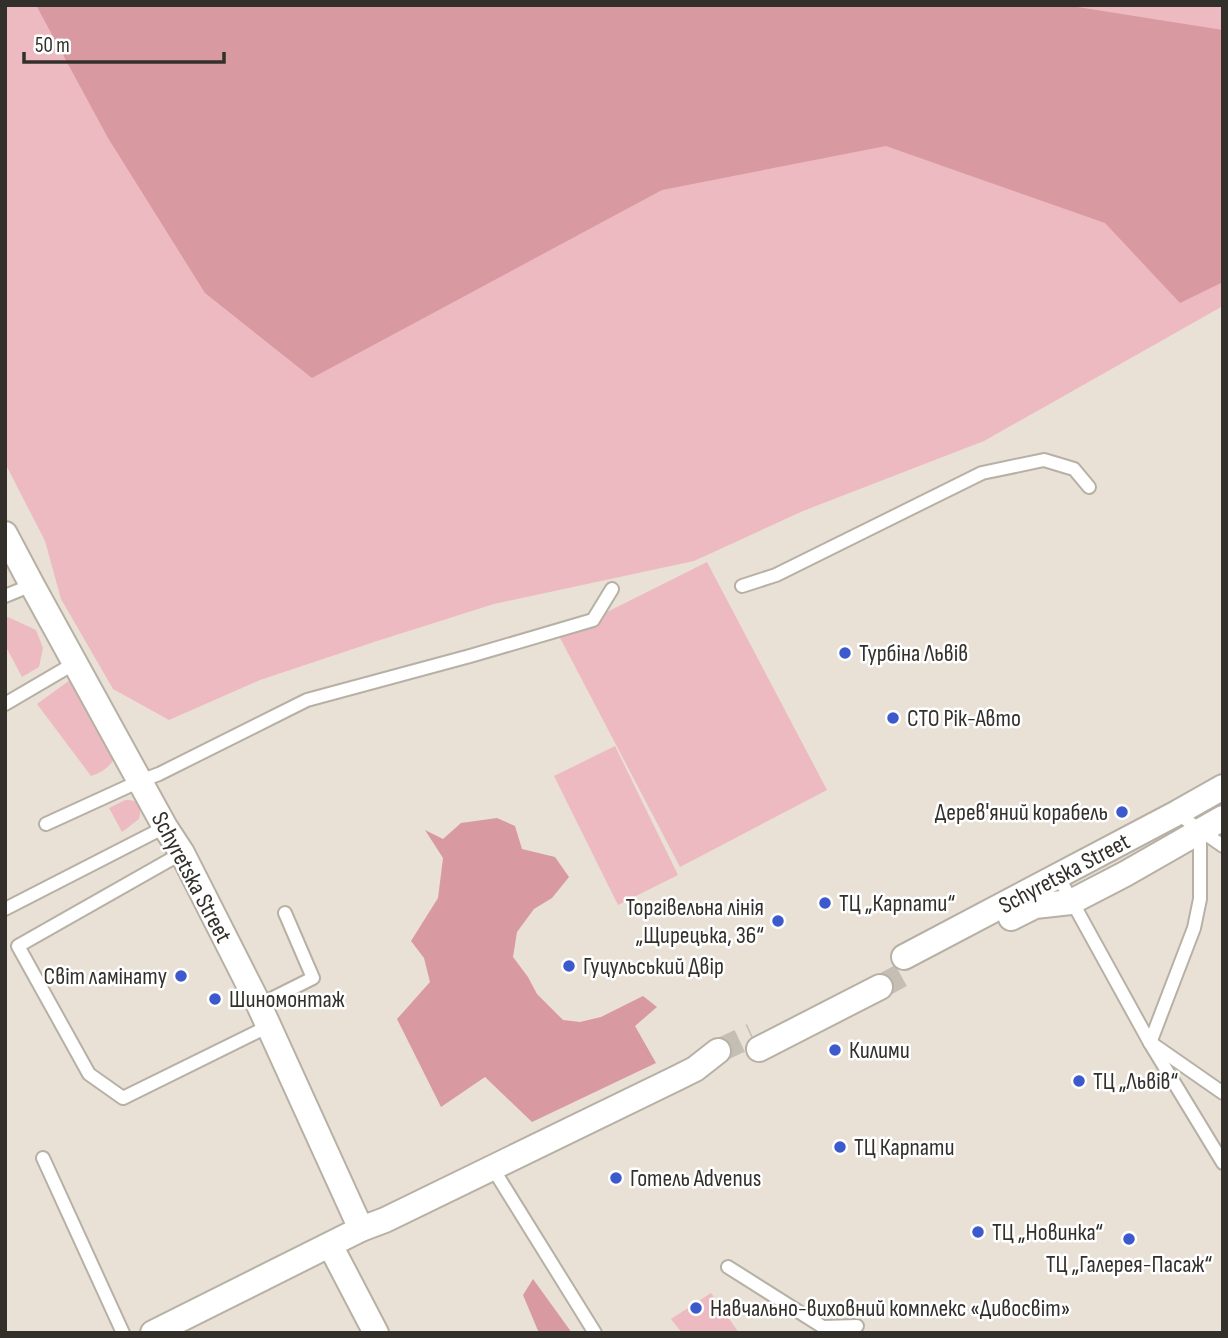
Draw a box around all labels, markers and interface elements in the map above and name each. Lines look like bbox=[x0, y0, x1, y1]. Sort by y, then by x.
scale bar bbox=[24, 21, 224, 65]
text: 50 m bbox=[35, 33, 70, 58]
place label: Турбіна Львів bbox=[859, 639, 968, 668]
marker: Турбіна Львів bbox=[837, 645, 853, 661]
place label: СТО Рік-Авто bbox=[907, 704, 1021, 733]
marker: СТО Рік-Авто bbox=[885, 710, 901, 726]
place label: Дерев'яний корабель bbox=[935, 798, 1108, 827]
marker: Дерев'яний корабель bbox=[1114, 804, 1130, 820]
street label: Schyretska Street bbox=[145, 807, 238, 948]
street label: Schyretska Street bbox=[994, 827, 1135, 920]
place label: ТЦ „Карпати“ bbox=[839, 889, 955, 918]
place label: Торгівельна лінія „Щирецька, 36“ bbox=[625, 893, 764, 950]
marker: ТЦ „Карпати“ bbox=[817, 895, 833, 911]
marker: Торгівельна лінія „Щирецька, 36“ bbox=[770, 913, 786, 929]
place label: Гуцульський Двір bbox=[583, 952, 724, 981]
marker: Гуцульський Двір bbox=[561, 958, 577, 974]
place label: Світ ламінату bbox=[44, 962, 167, 991]
marker: Світ ламінату bbox=[173, 968, 189, 984]
place label: Шиномонтаж bbox=[229, 985, 345, 1014]
marker: Шиномонтаж bbox=[207, 991, 223, 1007]
place label: Килими bbox=[849, 1036, 910, 1065]
marker: Килими bbox=[827, 1042, 843, 1058]
place label: ТЦ „Львів“ bbox=[1093, 1067, 1179, 1096]
marker: ТЦ „Львів“ bbox=[1071, 1073, 1087, 1089]
place label: ТЦ Карпати bbox=[854, 1133, 955, 1162]
marker: ТЦ Карпати bbox=[832, 1139, 848, 1155]
place label: Готель Advenus bbox=[630, 1164, 761, 1193]
marker: Готель Advenus bbox=[608, 1170, 624, 1186]
place label: ТЦ „Новинка“ bbox=[992, 1218, 1103, 1247]
marker: ТЦ „Новинка“ bbox=[970, 1224, 986, 1240]
marker: ТЦ „Галерея-Пасаж“ bbox=[1121, 1231, 1137, 1247]
place label: ТЦ „Галерея-Пасаж“ bbox=[1046, 1250, 1212, 1279]
place label: Навчально-виховний комплекс «Дивосвіт» bbox=[710, 1294, 1070, 1323]
marker: Навчально-виховний комплекс «Дивосвіт» bbox=[688, 1300, 704, 1316]

